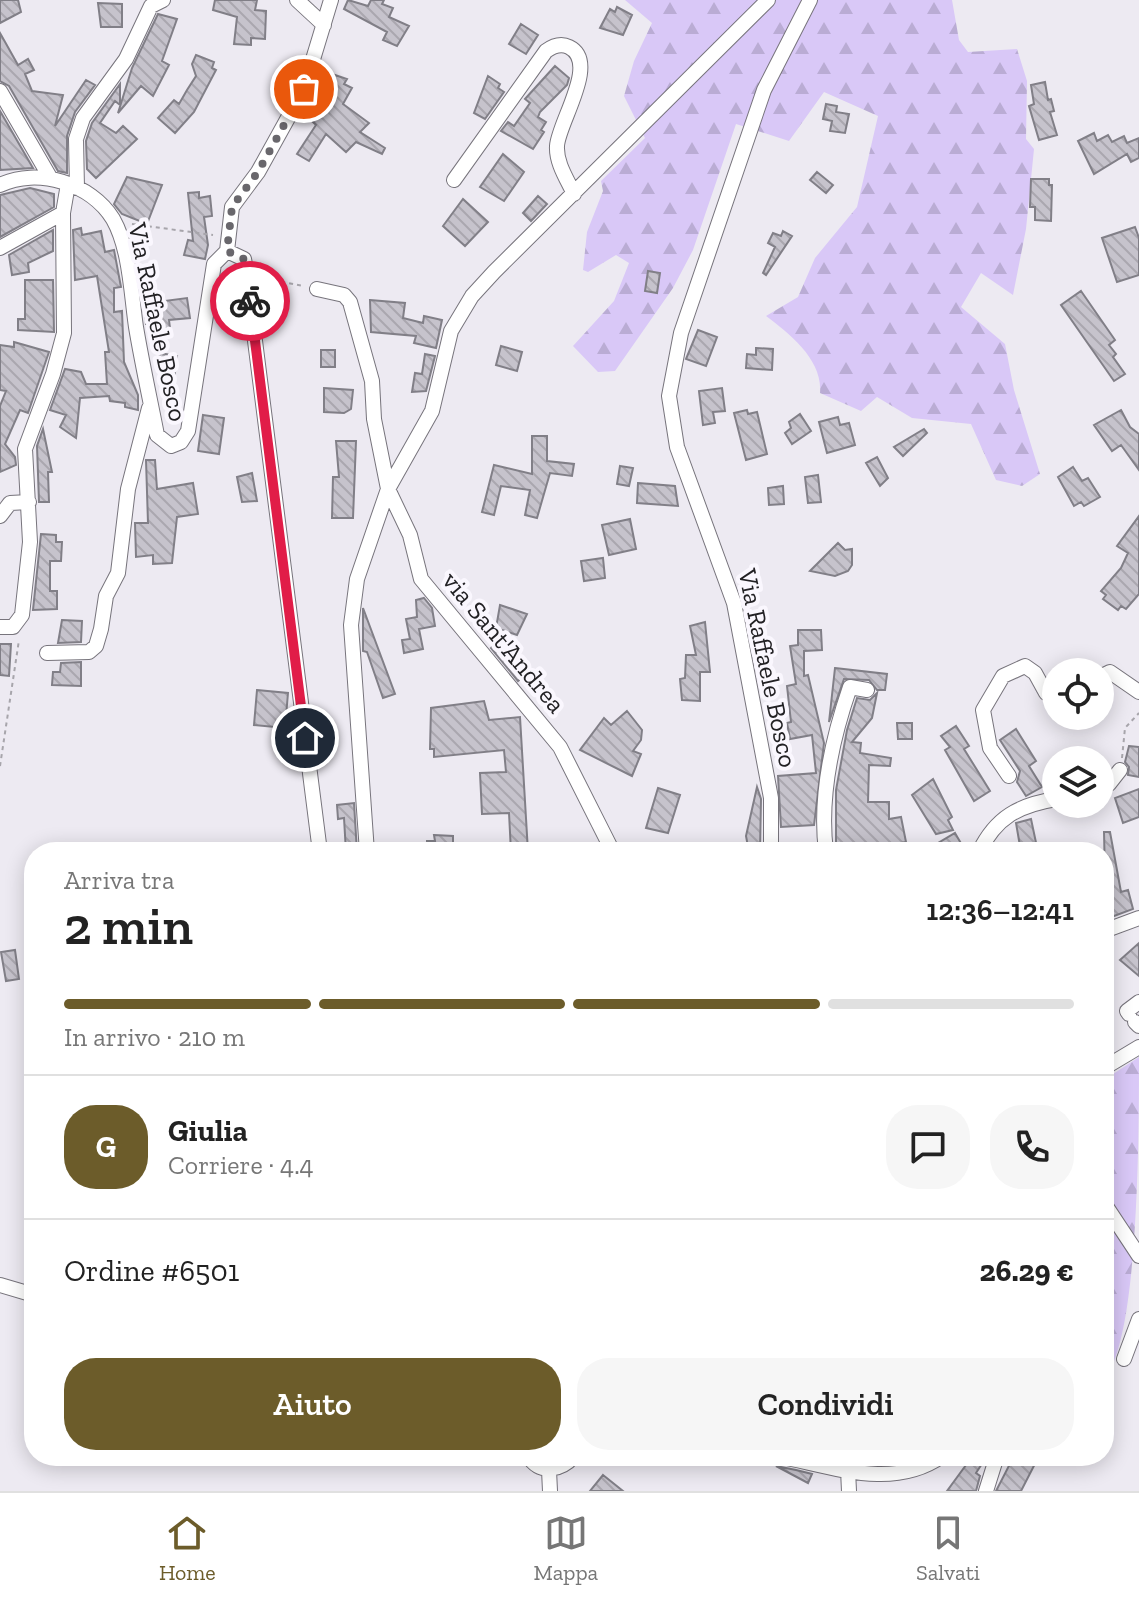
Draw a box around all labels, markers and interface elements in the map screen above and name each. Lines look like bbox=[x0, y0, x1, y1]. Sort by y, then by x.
pin bbox=[270, 55, 338, 123]
icon: bag bbox=[282, 67, 326, 111]
street label: Via Raffaele Bosco bbox=[121, 219, 195, 424]
courier bbox=[210, 261, 290, 341]
icon: bike bbox=[228, 279, 272, 323]
street label: via Sant'Andrea bbox=[436, 565, 573, 720]
street label: Via Raffaele Bosco bbox=[731, 565, 805, 770]
map controls bbox=[1042, 658, 1114, 818]
button: locate bbox=[1042, 658, 1114, 730]
pin bbox=[271, 704, 339, 772]
icon: home bbox=[283, 716, 327, 760]
button: layers bbox=[1042, 746, 1114, 818]
text: Arriva tra bbox=[64, 864, 174, 896]
text: 12:36–12:41 bbox=[926, 892, 1074, 928]
text: 2 min bbox=[64, 895, 193, 957]
text: In arrivo · 210 m bbox=[64, 1021, 245, 1053]
button: chat bbox=[886, 1105, 970, 1189]
button: phone bbox=[990, 1105, 1074, 1189]
text: Giulia bbox=[168, 1113, 248, 1149]
text: G bbox=[96, 1129, 116, 1165]
text: Corriere · 4.4 bbox=[168, 1149, 314, 1181]
text: Ordine #6501 bbox=[64, 1253, 239, 1289]
text: 26.29 € bbox=[979, 1253, 1074, 1289]
button: Aiuto bbox=[64, 1358, 561, 1450]
button: Condividi bbox=[577, 1358, 1074, 1450]
tab: Home bbox=[159, 1511, 216, 1586]
tab: Mappa bbox=[533, 1511, 598, 1586]
tab: Salvati bbox=[916, 1511, 980, 1586]

